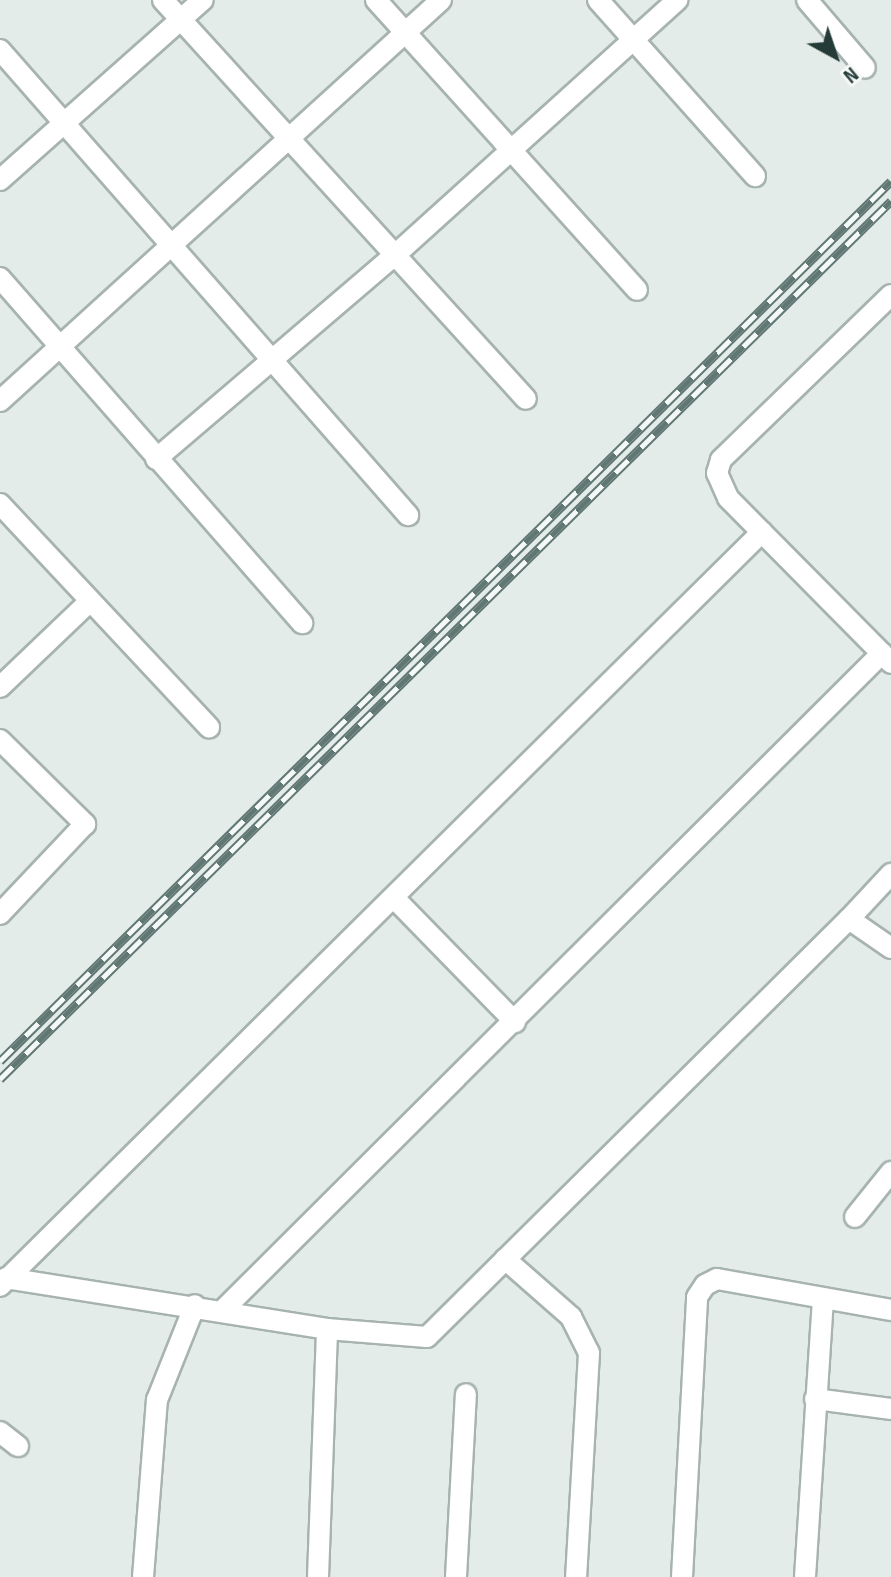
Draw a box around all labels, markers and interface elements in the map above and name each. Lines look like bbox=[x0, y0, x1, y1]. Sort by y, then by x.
north arrow bbox=[795, 16, 875, 96]
text: N bbox=[838, 61, 864, 89]

